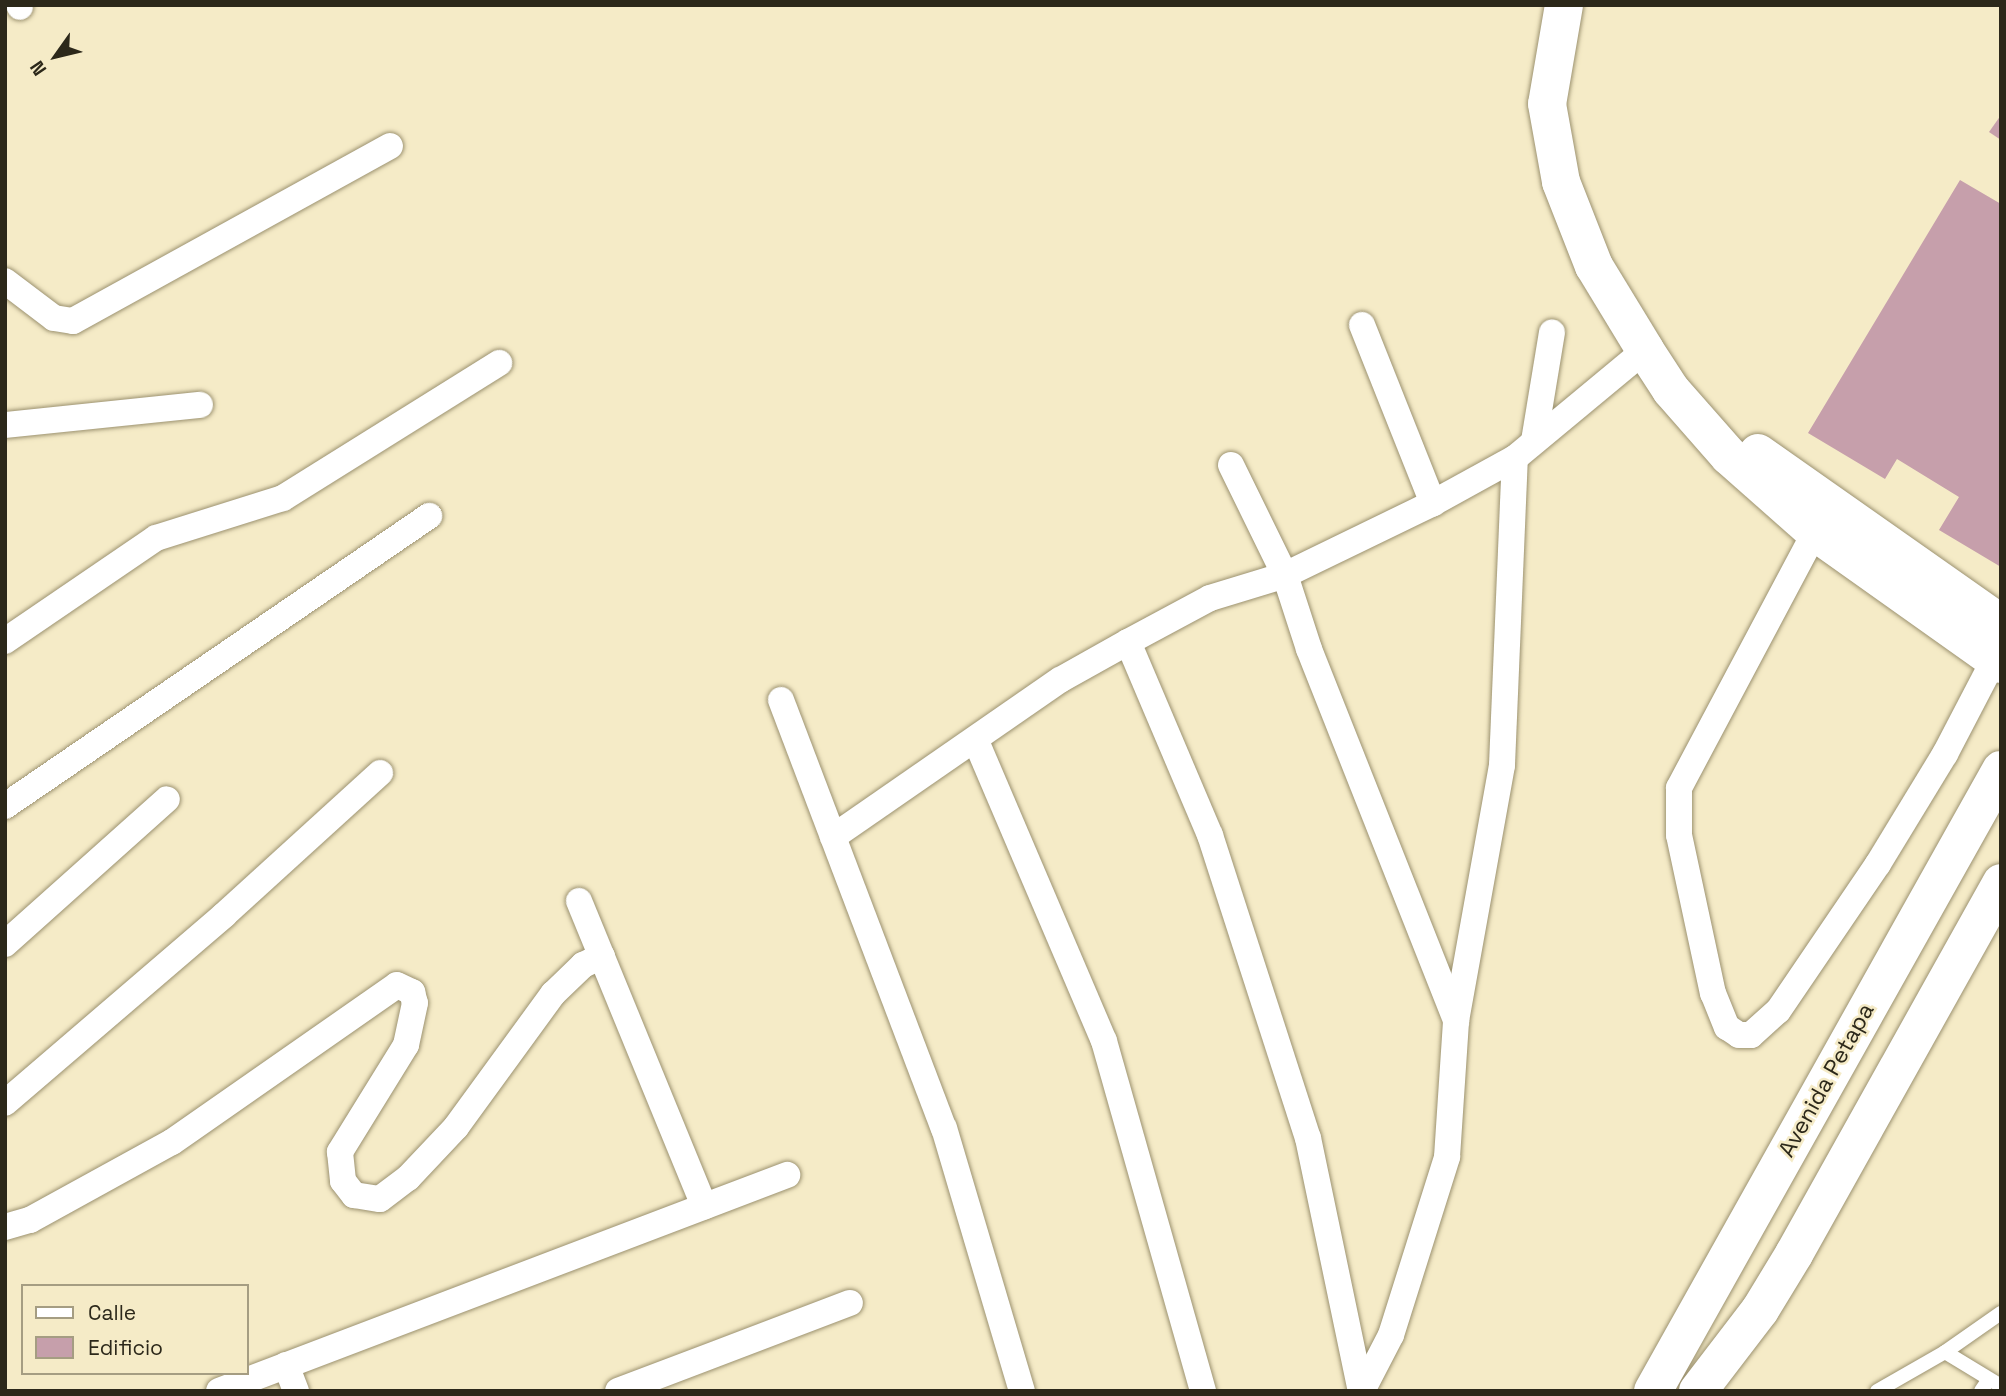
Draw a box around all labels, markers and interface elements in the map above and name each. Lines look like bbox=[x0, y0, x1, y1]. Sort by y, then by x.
north arrow bbox=[21, 21, 91, 91]
text: N bbox=[24, 56, 52, 80]
street label: Avenida Petapa bbox=[1772, 998, 1880, 1162]
legend bbox=[21, 1284, 248, 1375]
text: Calle bbox=[88, 1299, 136, 1326]
text: Edificio bbox=[88, 1334, 163, 1361]

